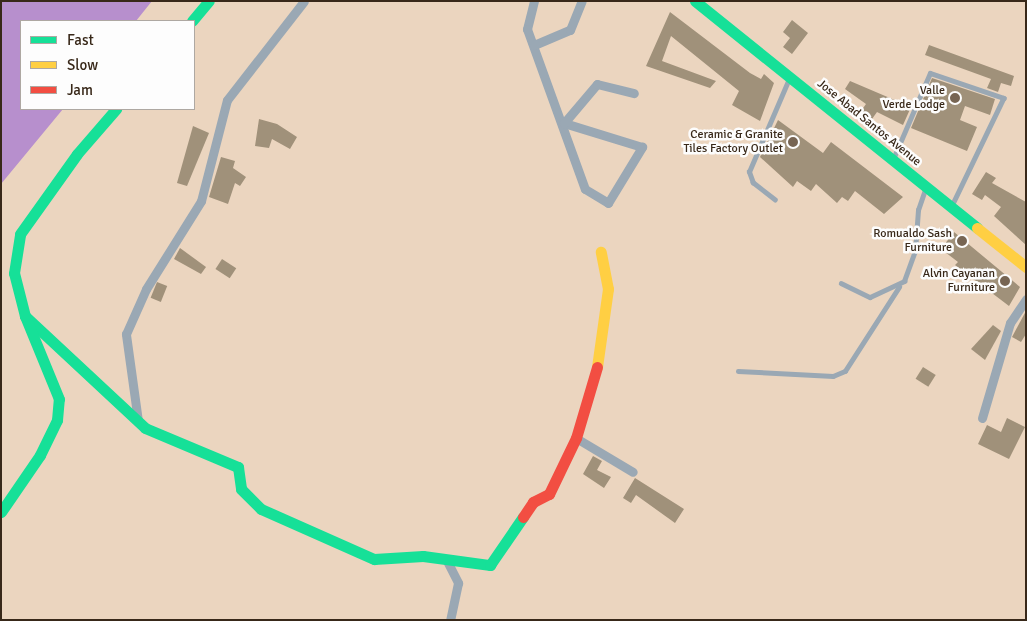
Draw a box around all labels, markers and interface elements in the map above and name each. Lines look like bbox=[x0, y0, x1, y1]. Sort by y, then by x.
legend bbox=[20, 20, 195, 110]
text: Fast bbox=[67, 31, 94, 49]
text: Slow bbox=[67, 56, 98, 74]
street label: Jose Abad Santos Avenue bbox=[814, 77, 924, 169]
text: Jam bbox=[67, 81, 93, 99]
place label: Valle Verde Lodge bbox=[883, 84, 945, 112]
marker: Valle Verde Lodge bbox=[949, 92, 961, 104]
place label: Ceramic & Granite Tiles Factory Outlet bbox=[683, 128, 783, 156]
marker: Ceramic & Granite Tiles Factory Outlet bbox=[787, 136, 799, 148]
place label: Romualdo Sash Furniture bbox=[873, 227, 952, 255]
marker: Romualdo Sash Furniture bbox=[956, 235, 968, 247]
place label: Alvin Cayanan Furniture bbox=[923, 267, 995, 295]
marker: Alvin Cayanan Furniture bbox=[999, 275, 1011, 287]

